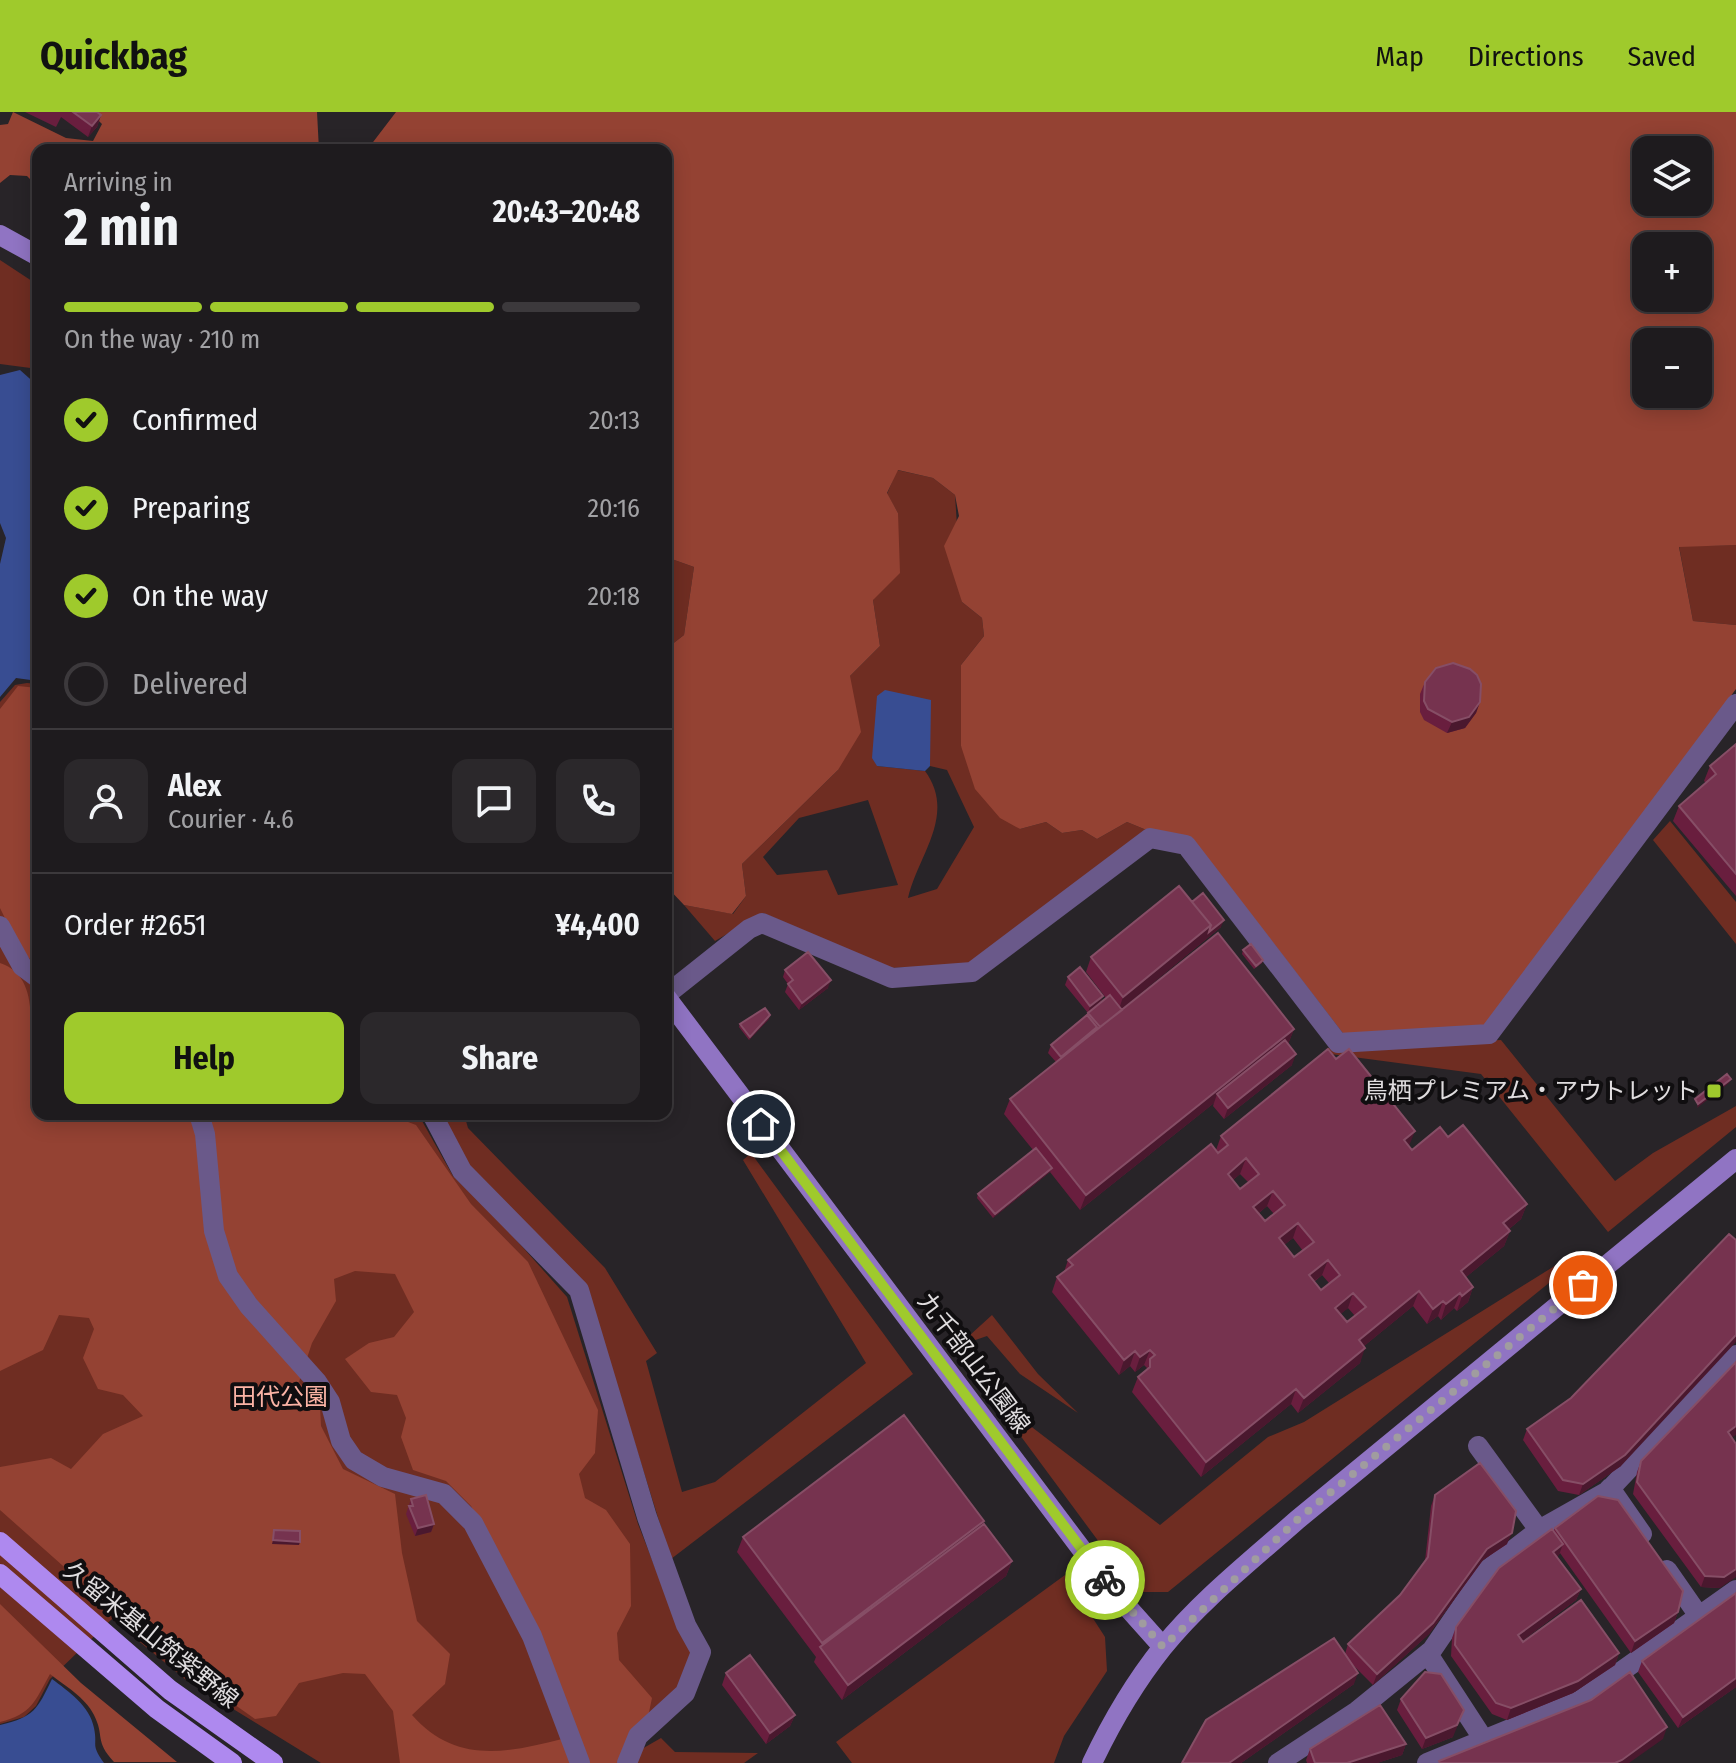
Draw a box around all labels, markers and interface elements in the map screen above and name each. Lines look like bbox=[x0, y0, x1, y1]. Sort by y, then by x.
text: Quickbag bbox=[40, 33, 187, 79]
text: Map bbox=[1375, 40, 1424, 73]
text: Directions bbox=[1468, 40, 1584, 73]
text: Saved bbox=[1628, 40, 1696, 73]
map controls bbox=[1632, 136, 1712, 408]
button: layers bbox=[1632, 136, 1712, 216]
text: Arriving in bbox=[64, 167, 173, 198]
text: 20:43–20:48 bbox=[493, 194, 640, 230]
text: 2 min bbox=[64, 196, 179, 259]
button: + bbox=[1632, 232, 1712, 312]
text: On the way · 210 m bbox=[64, 324, 260, 355]
button: − bbox=[1632, 328, 1712, 408]
icon: check bbox=[64, 398, 108, 442]
text: Confirmed bbox=[132, 402, 258, 438]
text: 20:13 bbox=[589, 405, 640, 436]
icon: check bbox=[64, 486, 108, 530]
text: Preparing bbox=[132, 490, 250, 526]
text: 20:16 bbox=[588, 493, 640, 524]
icon: check bbox=[64, 574, 108, 618]
text: On the way bbox=[132, 578, 268, 614]
text: 20:18 bbox=[587, 581, 640, 612]
text: Delivered bbox=[132, 666, 248, 702]
button: person bbox=[64, 759, 148, 843]
button: chat bbox=[452, 759, 536, 843]
button: phone bbox=[556, 759, 640, 843]
text: Alex bbox=[168, 768, 221, 804]
text: Courier · 4.6 bbox=[168, 804, 294, 835]
text: Order #2651 bbox=[64, 907, 207, 943]
text: ¥4,400 bbox=[555, 907, 640, 943]
button: Help bbox=[64, 1012, 344, 1104]
button: Share bbox=[360, 1012, 640, 1104]
place label: 鳥栖プレミアム・アウトレット bbox=[1364, 1077, 1698, 1105]
marker: 鳥栖プレミアム・アウトレット bbox=[1705, 1082, 1723, 1100]
pin bbox=[727, 1090, 795, 1158]
icon: home bbox=[739, 1102, 783, 1146]
pin bbox=[1549, 1251, 1617, 1319]
icon: bag bbox=[1561, 1263, 1605, 1307]
street label: 九千部山公園線 bbox=[912, 1287, 1036, 1439]
park label: 田代公園 bbox=[232, 1383, 328, 1411]
courier bbox=[1065, 1540, 1145, 1620]
street label: 久留米基山筑紫野線 bbox=[58, 1556, 244, 1714]
icon: bike bbox=[1083, 1558, 1127, 1602]

